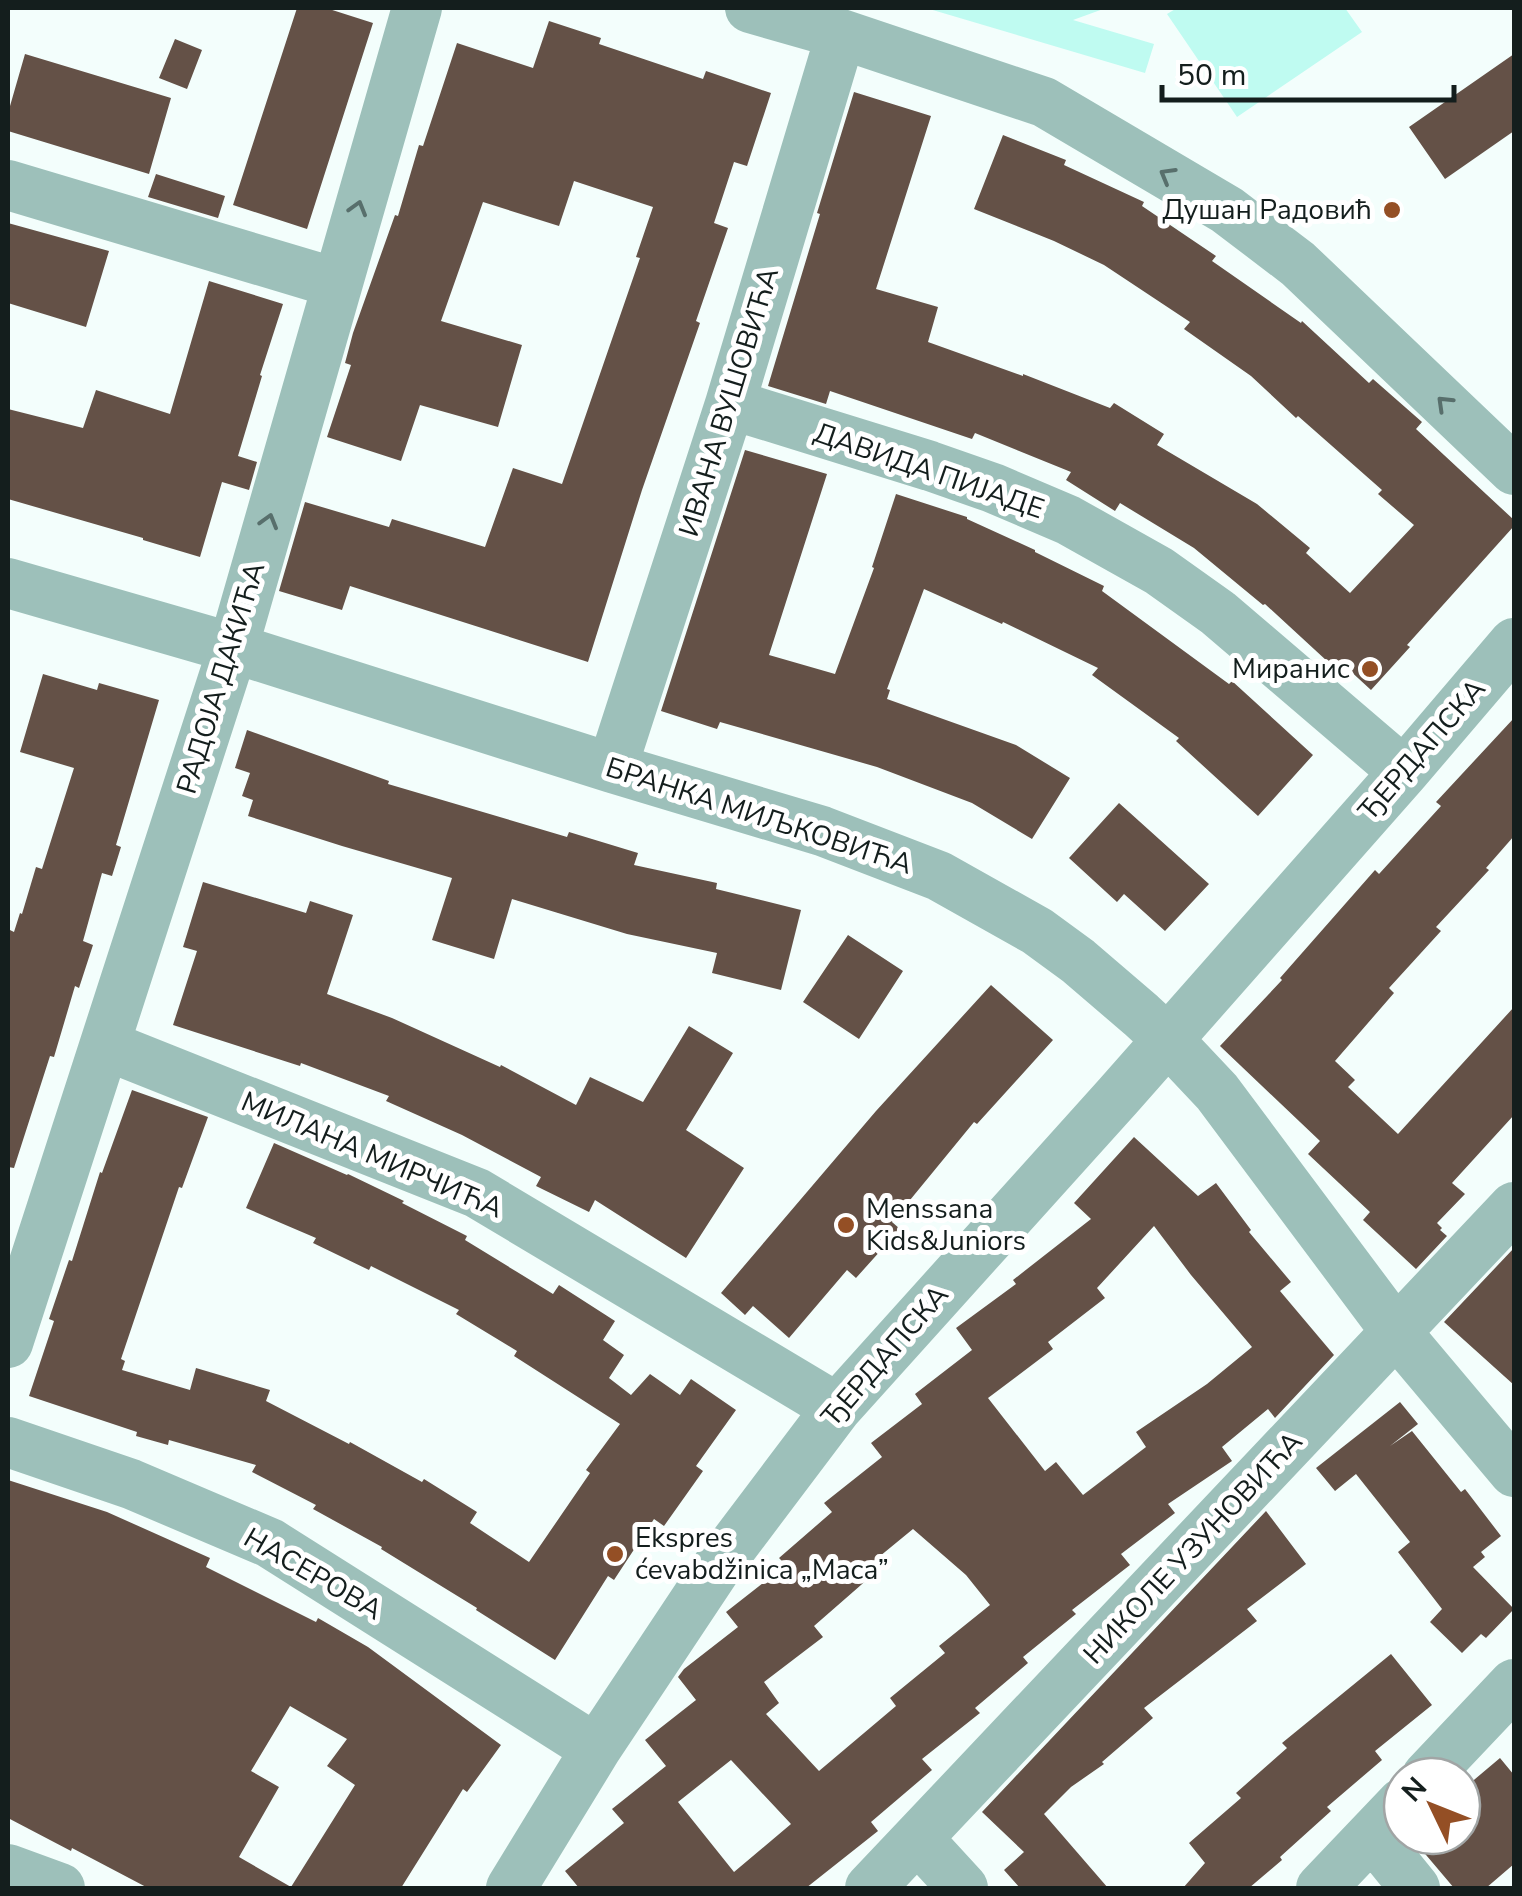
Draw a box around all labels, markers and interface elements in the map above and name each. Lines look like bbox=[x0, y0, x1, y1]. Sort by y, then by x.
scale bar bbox=[1162, 40, 1454, 102]
text: 50 m bbox=[1177, 55, 1246, 96]
one-way arrow bbox=[1160, 168, 1178, 187]
place label: Душан Радовић bbox=[1162, 191, 1372, 229]
marker: Душан Радовић bbox=[1381, 199, 1403, 221]
one-way arrow bbox=[346, 201, 367, 218]
street label: ИВАНА ВУШОВИЋА bbox=[670, 263, 788, 541]
one-way arrow bbox=[1437, 397, 1456, 415]
street label: ДАВИДА ПИЈАДЕ bbox=[809, 414, 1049, 528]
one-way arrow bbox=[257, 513, 278, 530]
street label: РАДОЈА ДАКИЋА bbox=[168, 558, 274, 798]
place label: Миранис bbox=[1232, 650, 1350, 688]
marker: Миранис bbox=[1359, 658, 1381, 680]
street label: ЂЕРДАПСКА bbox=[1350, 671, 1494, 829]
street label: БРАНКА МИЉКОВИЋА bbox=[601, 748, 917, 884]
street label: МИЛАНА МИРЧИЋА bbox=[235, 1083, 509, 1227]
place label: Menssana Kids&Juniors bbox=[866, 1190, 1026, 1260]
marker: Menssana Kids&Juniors bbox=[835, 1214, 857, 1236]
street label: ЂЕРДАПСКА bbox=[813, 1277, 957, 1435]
street label: НИКОЛЕ УЗУНОВИЋА bbox=[1075, 1423, 1311, 1673]
street label: НАСЕРОВА bbox=[237, 1519, 389, 1629]
place label: Ekspres ćevabdžinica „Maca” bbox=[635, 1519, 889, 1589]
marker: Ekspres ćevabdžinica „Maca” bbox=[604, 1543, 626, 1565]
north arrow bbox=[1382, 1756, 1482, 1856]
text: N bbox=[1393, 1769, 1435, 1810]

